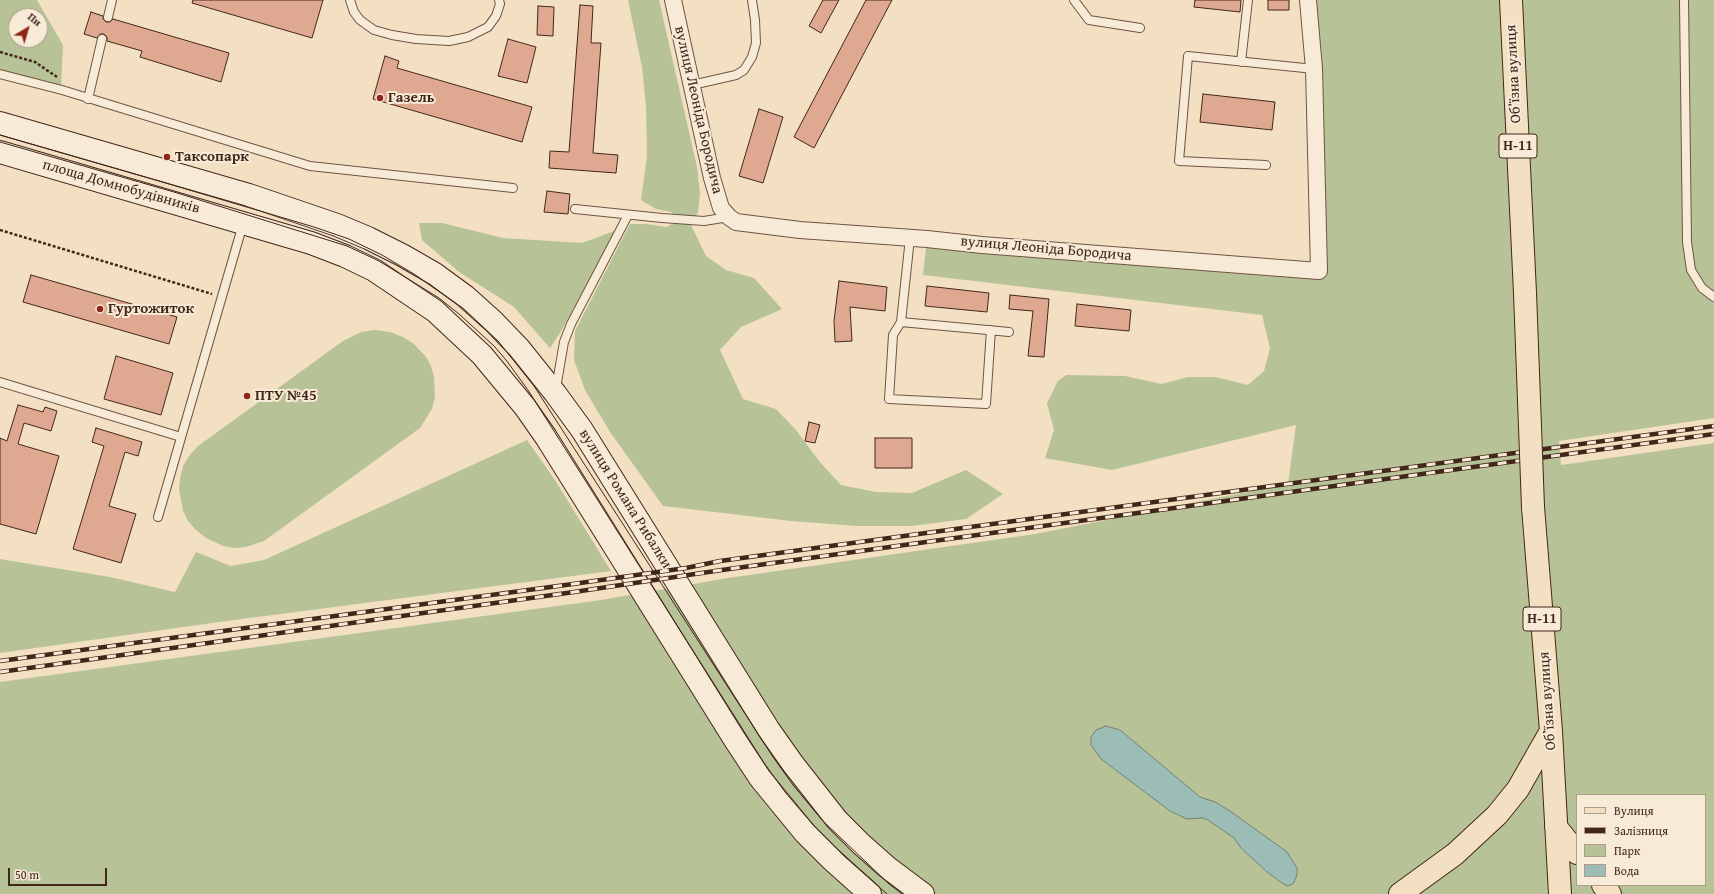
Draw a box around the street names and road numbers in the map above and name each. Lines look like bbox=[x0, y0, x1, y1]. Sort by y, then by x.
street label: вулиця Леоніда Бородича bbox=[670, 24, 726, 196]
street label: Обʼїзна вулиця bbox=[1502, 24, 1526, 124]
road number: Н-11 bbox=[1499, 134, 1537, 158]
street label: площа Домнобудівників bbox=[40, 156, 202, 218]
street label: вулиця Леоніда Бородича bbox=[960, 233, 1132, 265]
street label: вулиця Романа Рибалки bbox=[575, 426, 675, 572]
road number: Н-11 bbox=[1523, 607, 1561, 631]
street label: Обʼїзна вулиця bbox=[1536, 651, 1560, 751]

